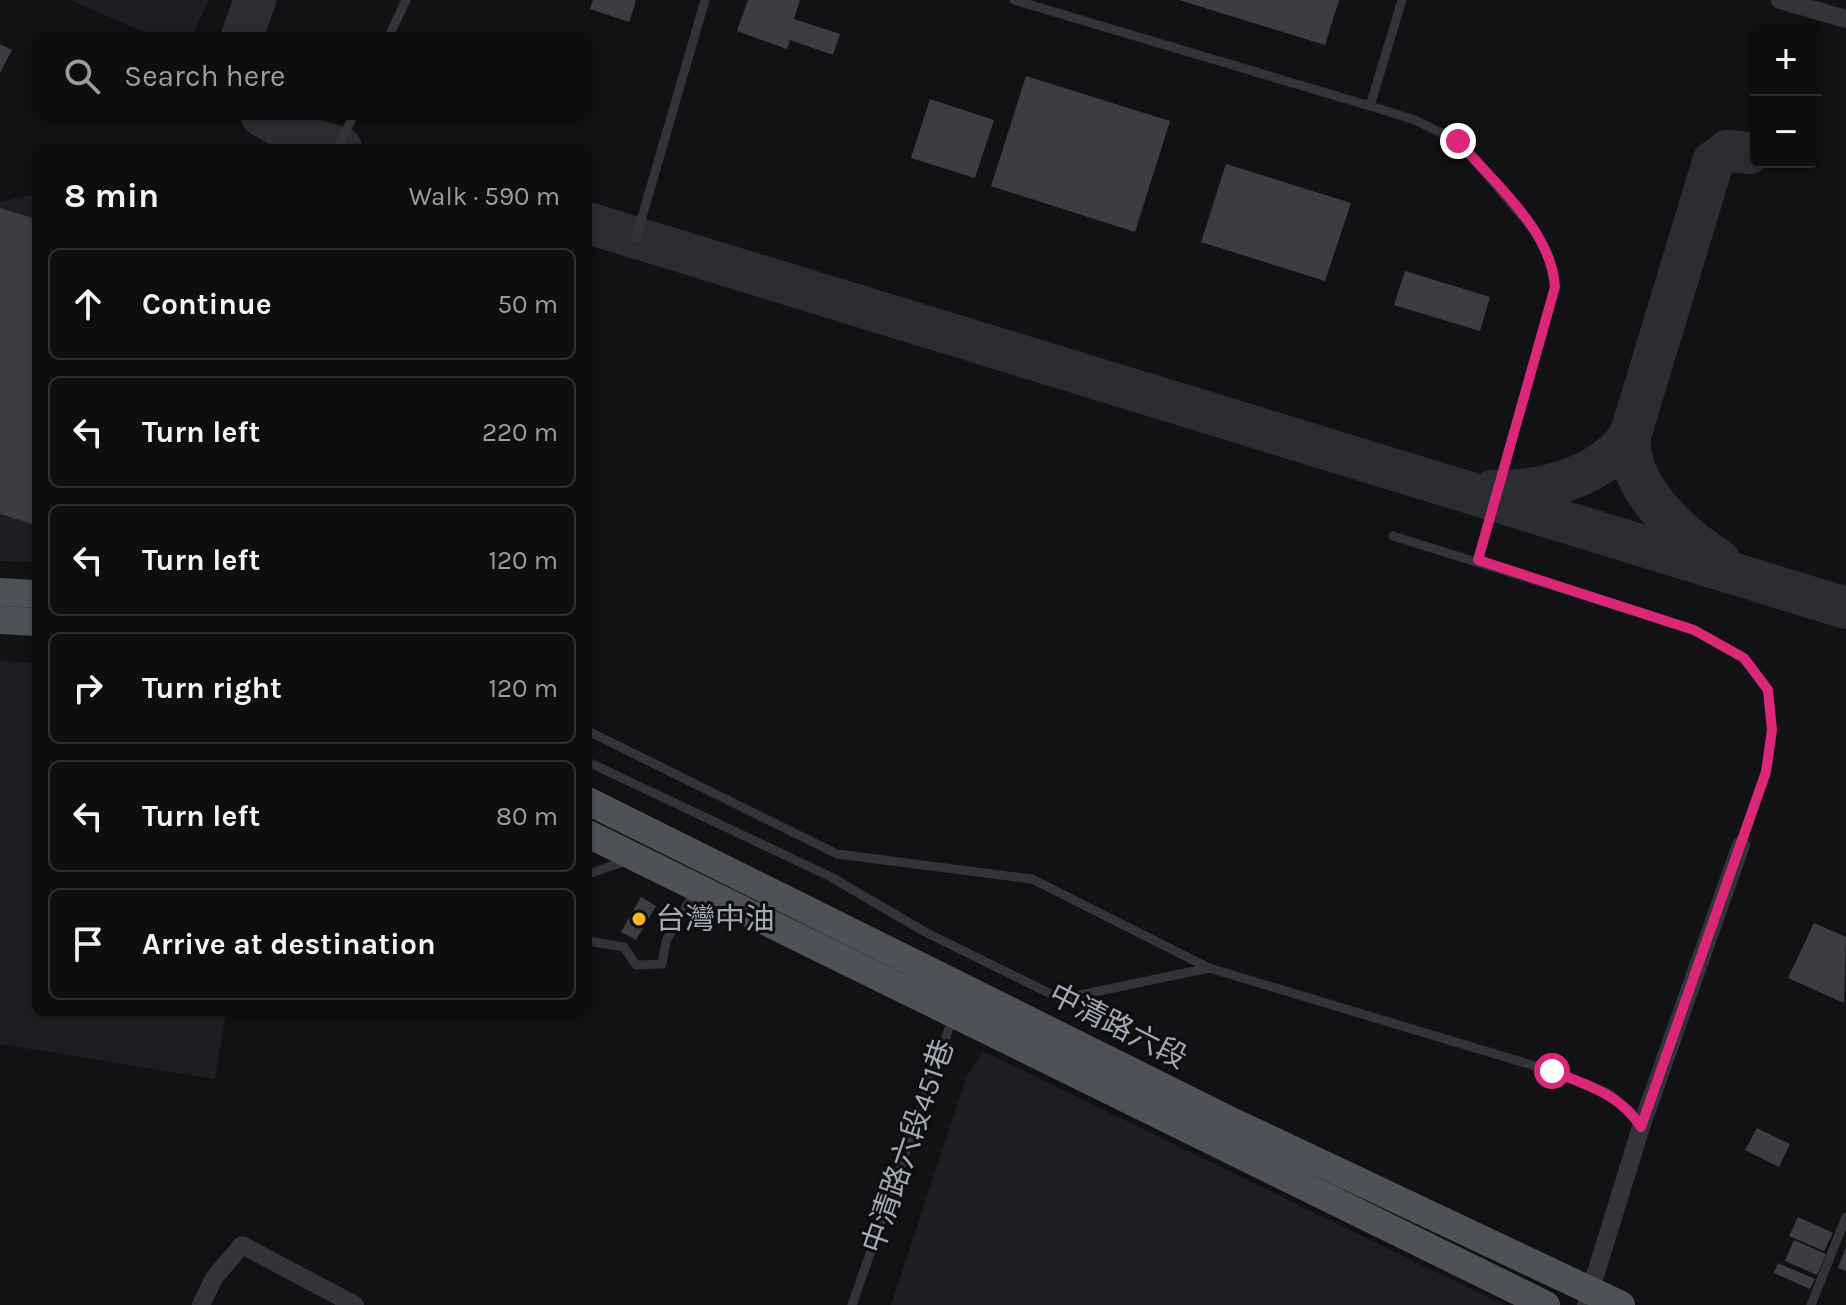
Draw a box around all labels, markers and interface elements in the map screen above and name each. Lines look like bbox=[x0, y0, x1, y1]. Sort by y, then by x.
map controls bbox=[1750, 24, 1822, 168]
button: + bbox=[1750, 24, 1822, 96]
search box bbox=[32, 32, 592, 120]
icon: search bbox=[60, 54, 104, 98]
text: Search here bbox=[124, 58, 285, 94]
button: − bbox=[1750, 96, 1822, 168]
route end bbox=[1440, 123, 1476, 159]
text: 8 min bbox=[64, 176, 159, 216]
text: Walk · 590 m bbox=[409, 181, 560, 212]
icon: ahead bbox=[66, 282, 110, 326]
text: Continue bbox=[142, 286, 272, 322]
text: 50 m bbox=[497, 289, 558, 320]
icon: left bbox=[66, 410, 110, 454]
text: Turn left bbox=[142, 414, 260, 450]
text: 220 m bbox=[482, 417, 558, 448]
icon: left bbox=[66, 538, 110, 582]
text: Turn left bbox=[142, 542, 260, 578]
text: 120 m bbox=[488, 545, 558, 576]
icon: right bbox=[66, 666, 110, 710]
text: Turn right bbox=[142, 670, 282, 706]
text: 120 m bbox=[488, 673, 558, 704]
icon: left bbox=[66, 794, 110, 838]
text: Turn left bbox=[142, 798, 260, 834]
text: 80 m bbox=[496, 801, 558, 832]
place label: 台灣中油 bbox=[655, 901, 775, 937]
marker: 台灣中油 bbox=[630, 910, 648, 928]
icon: arrive bbox=[66, 922, 110, 966]
text: Arrive at destination bbox=[142, 926, 436, 962]
street label: 中清路六段 bbox=[1043, 976, 1193, 1076]
street label: 中清路六段451巷 bbox=[855, 1034, 961, 1258]
route start bbox=[1534, 1053, 1570, 1089]

